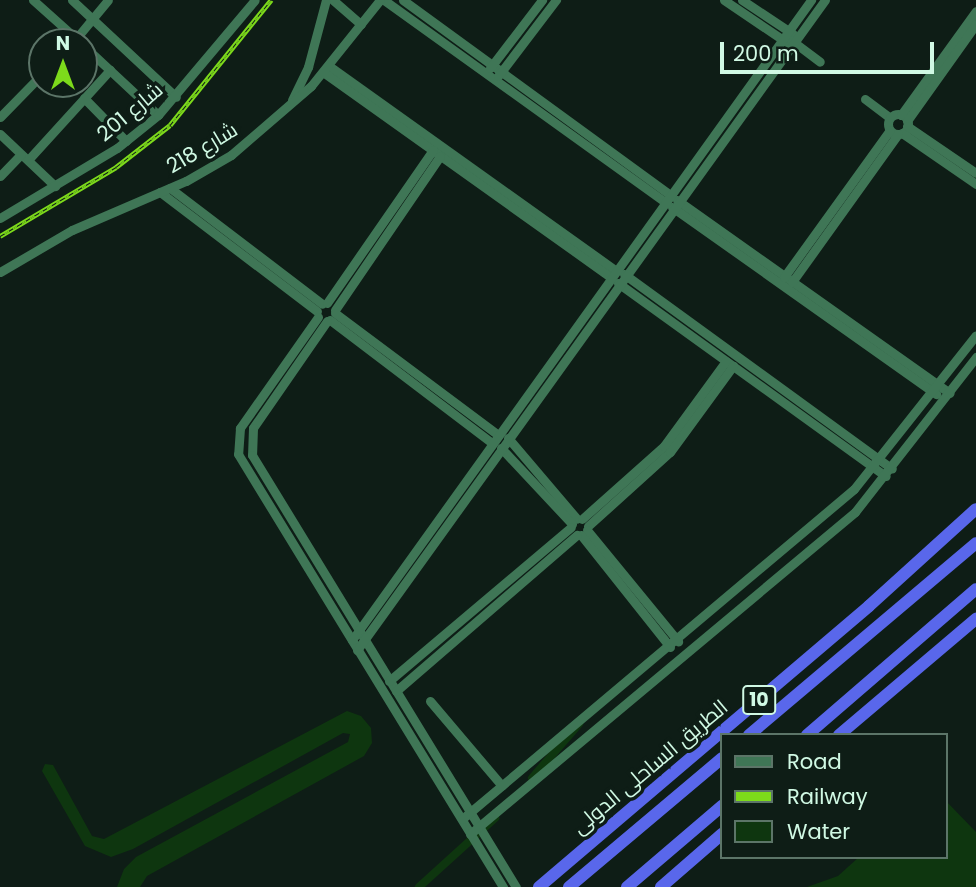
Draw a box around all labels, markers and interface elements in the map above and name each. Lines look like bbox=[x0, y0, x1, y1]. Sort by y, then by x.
north arrow bbox=[28, 28, 98, 98]
scale bar bbox=[724, 28, 937, 72]
text: N bbox=[56, 30, 70, 57]
text: 200 m bbox=[733, 39, 799, 68]
street label: شارع 201 bbox=[92, 77, 168, 147]
street label: شارع 218 bbox=[162, 117, 242, 179]
road number: 10 bbox=[742, 684, 776, 716]
street label: الطريق الساحلى الدولى bbox=[567, 694, 733, 840]
legend bbox=[720, 733, 948, 859]
text: Road bbox=[787, 747, 842, 776]
text: Railway bbox=[787, 782, 868, 811]
text: Water bbox=[787, 817, 850, 846]

